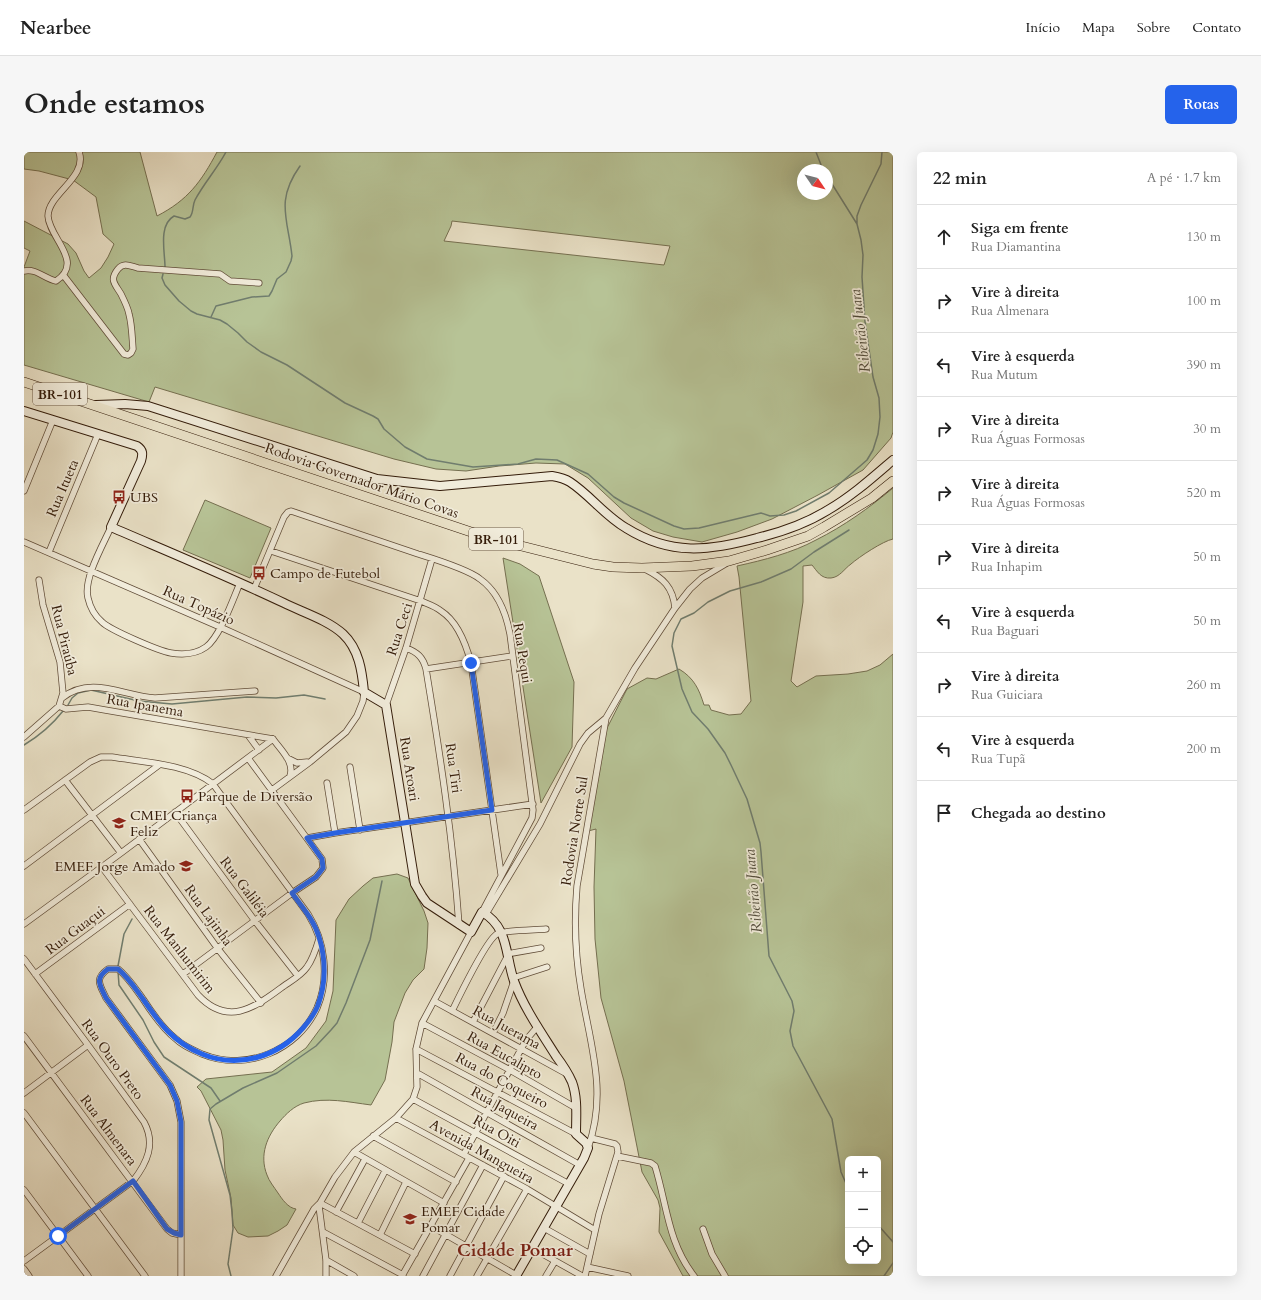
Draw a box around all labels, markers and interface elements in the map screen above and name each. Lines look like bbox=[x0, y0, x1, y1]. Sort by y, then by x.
text: Nearbee bbox=[20, 15, 91, 41]
text: Início bbox=[1025, 18, 1060, 37]
text: Mapa bbox=[1082, 18, 1115, 37]
text: Sobre bbox=[1137, 18, 1170, 37]
text: Contato bbox=[1192, 18, 1241, 37]
text: Onde estamos bbox=[24, 85, 205, 123]
button: Rotas bbox=[1165, 85, 1237, 124]
north arrow bbox=[797, 164, 833, 200]
text: 22 min bbox=[933, 167, 987, 190]
text: A pé · 1.7 km bbox=[1147, 169, 1221, 187]
text: Siga em frente bbox=[971, 218, 1069, 238]
icon: ahead bbox=[933, 226, 955, 248]
text: 130 m bbox=[1187, 228, 1221, 246]
text: Rua Diamantina bbox=[971, 238, 1061, 256]
text: Vire à direita bbox=[971, 282, 1059, 302]
water label: Ribeirão Juara bbox=[845, 288, 875, 374]
icon: right bbox=[933, 290, 955, 312]
text: 100 m bbox=[1187, 292, 1221, 310]
text: Rua Almenara bbox=[971, 302, 1049, 320]
text: Vire à esquerda bbox=[971, 346, 1075, 366]
icon: left bbox=[933, 354, 955, 376]
text: 390 m bbox=[1187, 356, 1221, 374]
text: Rua Mutum bbox=[971, 366, 1038, 384]
road number: BR-101 bbox=[33, 383, 87, 405]
text: Vire à direita bbox=[971, 410, 1059, 430]
icon: right bbox=[933, 418, 955, 440]
text: 30 m bbox=[1193, 420, 1221, 438]
text: Rua Águas Formosas bbox=[971, 430, 1085, 448]
street label: Rodovia Governador Mário Covas bbox=[262, 438, 462, 523]
street label: Rua Itueta bbox=[42, 456, 83, 520]
text: Vire à direita bbox=[971, 474, 1059, 494]
icon: right bbox=[933, 482, 955, 504]
text: 520 m bbox=[1187, 484, 1221, 502]
place label: UBS bbox=[130, 488, 158, 507]
bus stop icon: UBS bbox=[111, 489, 127, 505]
text: Rua Águas Formosas bbox=[971, 494, 1085, 512]
road number: BR-101 bbox=[469, 528, 523, 550]
text: Vire à direita bbox=[971, 538, 1059, 558]
icon: right bbox=[933, 546, 955, 568]
text: 50 m bbox=[1193, 548, 1221, 566]
text: Rua Inhapim bbox=[971, 558, 1042, 576]
place label: Campo de Futebol bbox=[270, 564, 380, 583]
bus stop icon: Campo de Futebol bbox=[251, 565, 267, 581]
street label: Rua Topázio bbox=[160, 581, 238, 630]
street label: Rua Ceci bbox=[382, 600, 417, 658]
text: Vire à esquerda bbox=[971, 602, 1075, 622]
street label: Rua Piraúba bbox=[47, 603, 82, 677]
icon: left bbox=[933, 610, 955, 632]
text: 50 m bbox=[1193, 612, 1221, 630]
street label: Rua Pequi bbox=[508, 621, 537, 685]
text: Rua Baguari bbox=[971, 622, 1039, 640]
route end bbox=[462, 654, 480, 672]
text: Vire à direita bbox=[971, 666, 1059, 686]
icon: right bbox=[933, 674, 955, 696]
text: 260 m bbox=[1187, 676, 1221, 694]
text: Rua Guiciara bbox=[971, 686, 1043, 704]
street label: Rua Ipanema bbox=[105, 689, 185, 722]
text: Vire à esquerda bbox=[971, 730, 1075, 750]
street label: Rua Aroari bbox=[395, 736, 424, 803]
icon: left bbox=[933, 738, 955, 760]
text: 200 m bbox=[1187, 740, 1221, 758]
street label: Rua Tiri bbox=[441, 742, 466, 794]
text: Rua Tupã bbox=[971, 750, 1026, 768]
street label: Rodovia Norte Sul bbox=[556, 775, 593, 887]
place label: Parque de Diversão bbox=[198, 787, 313, 806]
bus stop icon: Parque de Diversão bbox=[179, 788, 195, 804]
icon: arrive bbox=[933, 802, 955, 824]
text: Chegada ao destino bbox=[971, 803, 1106, 823]
place label: CMEI Criança Feliz bbox=[130, 806, 217, 841]
school or university icon: CMEI Criança Feliz bbox=[111, 815, 127, 831]
water label: Ribeirão Juara bbox=[739, 848, 767, 934]
street label: Rua Galiléia bbox=[215, 853, 274, 922]
place label: EMEF Jorge Amado bbox=[55, 857, 175, 876]
school or university icon: EMEF Jorge Amado bbox=[178, 858, 194, 874]
street label: Rua Lajinha bbox=[180, 881, 237, 950]
street label: Rua Guaçui bbox=[42, 902, 109, 959]
street label: Rua Manhumirim bbox=[139, 902, 220, 997]
street label: Rua Juerama bbox=[469, 1001, 544, 1054]
street label: Rua Ouro Preto bbox=[77, 1015, 148, 1104]
street label: Rua Eucalipto bbox=[464, 1027, 546, 1084]
street label: Rua do Coqueiro bbox=[452, 1048, 552, 1113]
street label: Rua Jaqueira bbox=[468, 1082, 542, 1135]
street label: Rua Almenara bbox=[76, 1091, 141, 1170]
street label: Rua Oiti bbox=[470, 1111, 524, 1152]
street label: Avenida Mangueira bbox=[426, 1115, 537, 1188]
map controls bbox=[845, 1156, 881, 1264]
button: + bbox=[845, 1156, 881, 1192]
button: − bbox=[845, 1192, 881, 1228]
place label: EMEF Cidade Pomar bbox=[421, 1202, 505, 1237]
school or university icon: EMEF Cidade Pomar bbox=[402, 1211, 418, 1227]
route start bbox=[49, 1227, 67, 1245]
button: locate bbox=[845, 1228, 881, 1264]
district label: Cidade Pomar bbox=[457, 1238, 574, 1263]

